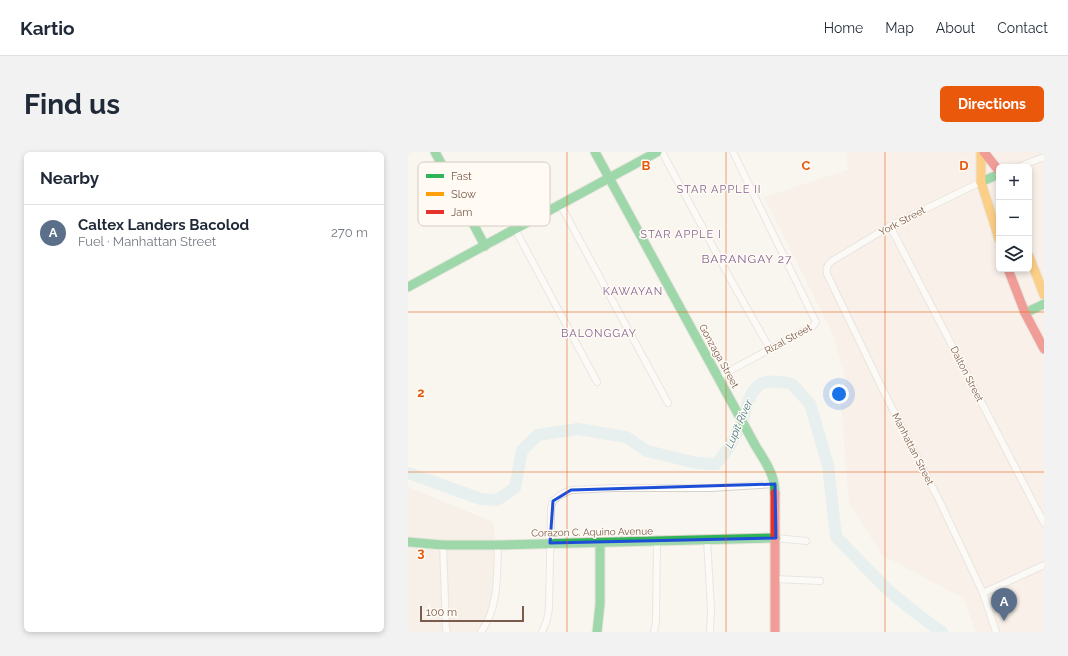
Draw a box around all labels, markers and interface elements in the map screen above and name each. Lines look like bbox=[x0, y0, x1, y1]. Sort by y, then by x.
text: Kartio bbox=[20, 17, 75, 39]
text: Home bbox=[824, 20, 863, 36]
text: Map bbox=[885, 20, 914, 36]
text: About bbox=[936, 20, 975, 36]
text: Contact bbox=[997, 20, 1048, 36]
button: Directions bbox=[940, 86, 1044, 122]
text: Find us bbox=[24, 88, 120, 121]
text: B bbox=[642, 158, 651, 173]
text: C bbox=[802, 158, 811, 173]
text: D bbox=[959, 158, 969, 173]
legend bbox=[418, 162, 550, 226]
map controls bbox=[996, 164, 1032, 272]
button: + bbox=[996, 164, 1032, 200]
text: Nearby bbox=[40, 168, 99, 188]
text: Fast bbox=[451, 170, 472, 183]
district label: STAR APPLE II bbox=[676, 183, 762, 196]
text: Slow bbox=[451, 188, 476, 201]
button: − bbox=[996, 200, 1032, 236]
street label: York Street bbox=[877, 204, 928, 238]
text: Jam bbox=[451, 206, 472, 219]
text: Caltex Landers Bacolod bbox=[78, 216, 249, 234]
text: A bbox=[49, 225, 57, 240]
text: 270 m bbox=[331, 225, 368, 240]
district label: STAR APPLE I bbox=[640, 228, 722, 241]
text: Fuel · Manhattan Street bbox=[78, 234, 216, 249]
button: layers bbox=[996, 236, 1032, 272]
district label: BARANGAY 27 bbox=[702, 252, 792, 266]
district label: KAWAYAN bbox=[603, 285, 663, 298]
street label: Rizal Street bbox=[763, 321, 814, 356]
street label: Gonzaga Street bbox=[697, 322, 741, 390]
district label: BALONGGAY bbox=[561, 327, 637, 340]
street label: Dalton Street bbox=[948, 345, 986, 404]
your location bbox=[829, 384, 849, 404]
text: 2 bbox=[417, 385, 425, 400]
water label: Lupit River bbox=[723, 397, 756, 450]
street label: Manhattan Street bbox=[890, 411, 936, 487]
street label: Corazon C. Aquino Avenue bbox=[531, 525, 653, 539]
text: 3 bbox=[417, 545, 425, 560]
pin: A bbox=[991, 588, 1017, 621]
scale bar bbox=[420, 604, 524, 623]
text: 100 m bbox=[426, 606, 457, 619]

